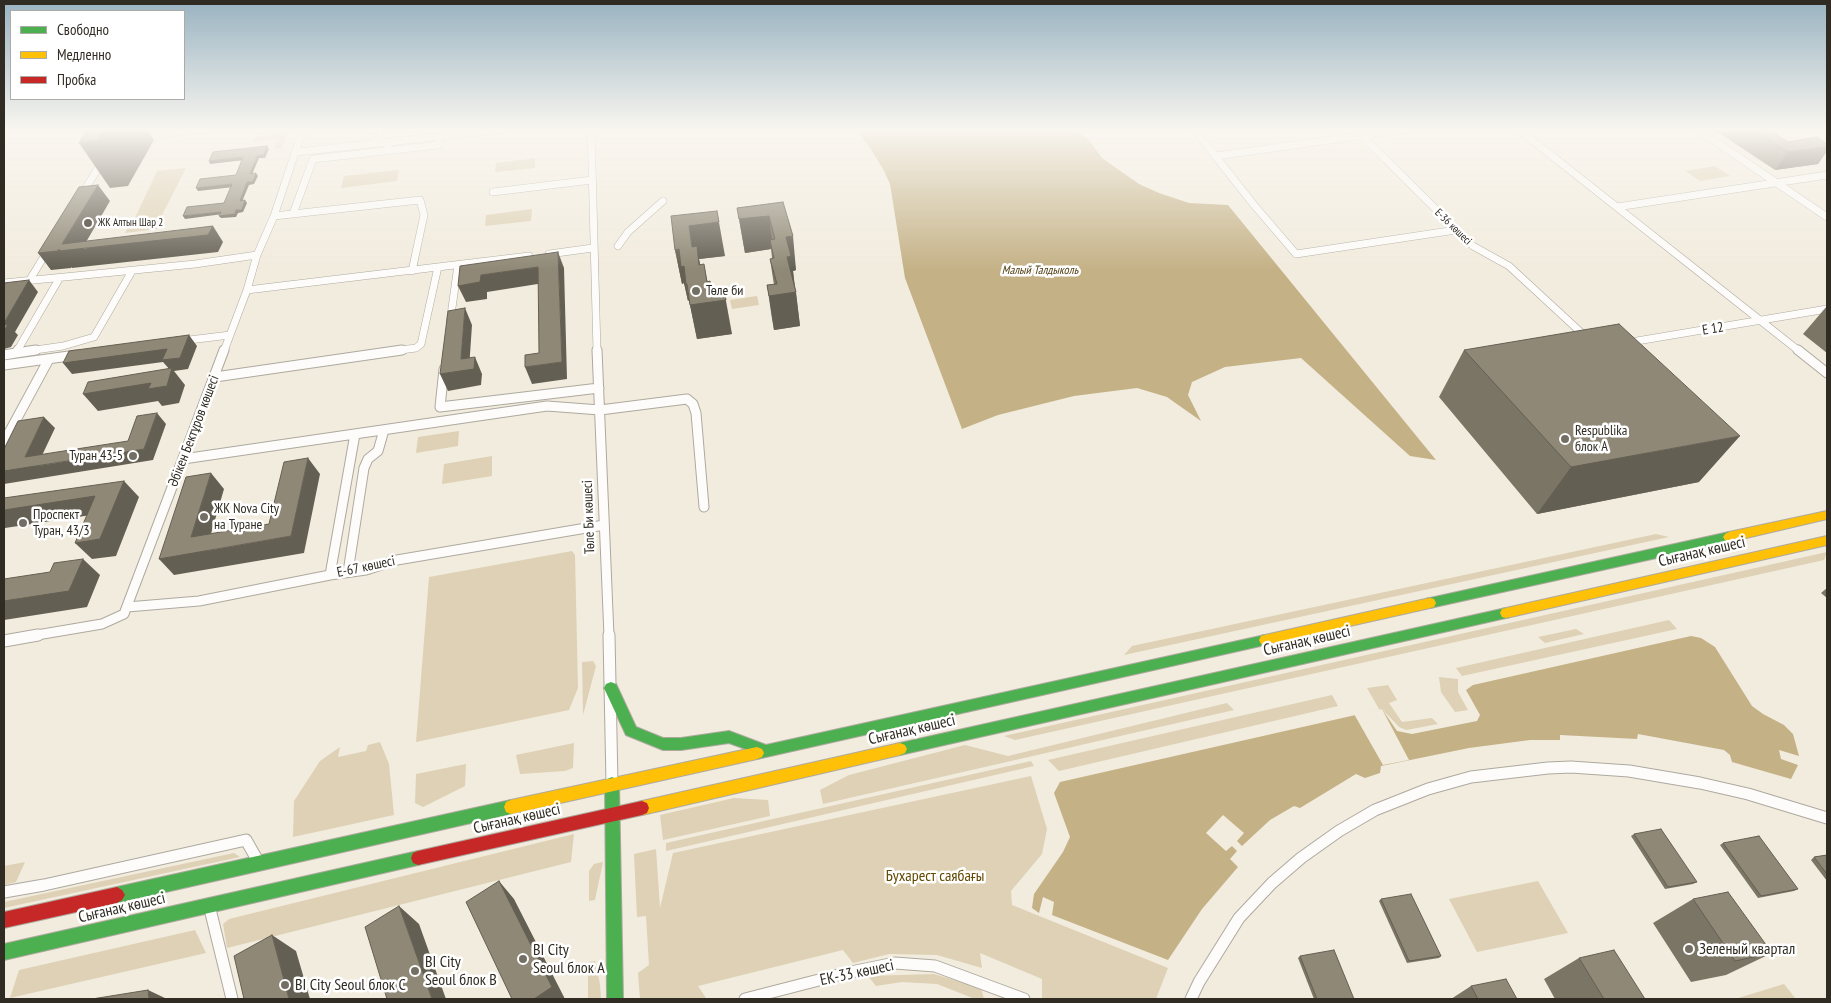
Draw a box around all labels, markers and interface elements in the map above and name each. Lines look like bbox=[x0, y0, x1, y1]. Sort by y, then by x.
legend bbox=[10, 10, 185, 100]
text: Свободно bbox=[57, 20, 109, 39]
text: Медленно bbox=[57, 45, 111, 64]
text: Пробка bbox=[57, 70, 96, 89]
street label: Е-36 көшесі bbox=[1432, 206, 1474, 248]
place label: ЖК Алтын Шар 2 bbox=[98, 216, 163, 230]
marker: ЖК Алтын Шар 2 bbox=[82, 217, 94, 229]
water label: Малый Талдыколь bbox=[1002, 264, 1078, 278]
place label: Төле би bbox=[706, 283, 744, 299]
marker: Төле би bbox=[690, 285, 702, 297]
street label: E 12 bbox=[1701, 319, 1725, 339]
street label: Әбікен Бектұров көшесі bbox=[165, 373, 223, 489]
place label: Respublika блок А bbox=[1575, 423, 1627, 456]
marker: Respublika блок А bbox=[1559, 433, 1571, 445]
place label: Туран 43-5 bbox=[69, 448, 123, 464]
marker: Туран 43-5 bbox=[127, 450, 139, 462]
street label: Төле Би көшесі bbox=[579, 480, 599, 554]
place label: ЖК Nova City на Туране bbox=[214, 501, 279, 534]
place label: Проспект Туран, 43/3 bbox=[33, 507, 89, 540]
marker: ЖК Nova City на Туране bbox=[198, 511, 210, 523]
marker: Проспект Туран, 43/3 bbox=[17, 517, 29, 529]
street label: Сығанақ көшесі bbox=[1657, 533, 1747, 571]
street label: Е-67 көшесі bbox=[335, 553, 397, 581]
street label: Сығанақ көшесі bbox=[1262, 622, 1352, 660]
street label: Сығанақ көшесі bbox=[867, 711, 957, 749]
street label: Сығанақ көшесі bbox=[472, 800, 562, 838]
park label: Бухарест саябағы bbox=[886, 866, 984, 886]
street label: Сығанақ көшесі bbox=[77, 889, 167, 927]
place label: Зеленый квартал bbox=[1699, 939, 1795, 959]
place label: BI City Seoul блок A bbox=[533, 940, 605, 978]
marker: Зеленый квартал bbox=[1683, 943, 1695, 955]
place label: BI City Seoul блок B bbox=[425, 952, 497, 990]
marker: BI City Seoul блок A bbox=[517, 953, 529, 965]
street label: ЕК-33 көшесі bbox=[818, 956, 896, 990]
marker: BI City Seoul блок B bbox=[409, 965, 421, 977]
place label: BI City Seoul блок C bbox=[295, 975, 406, 995]
marker: BI City Seoul блок C bbox=[279, 979, 291, 991]

